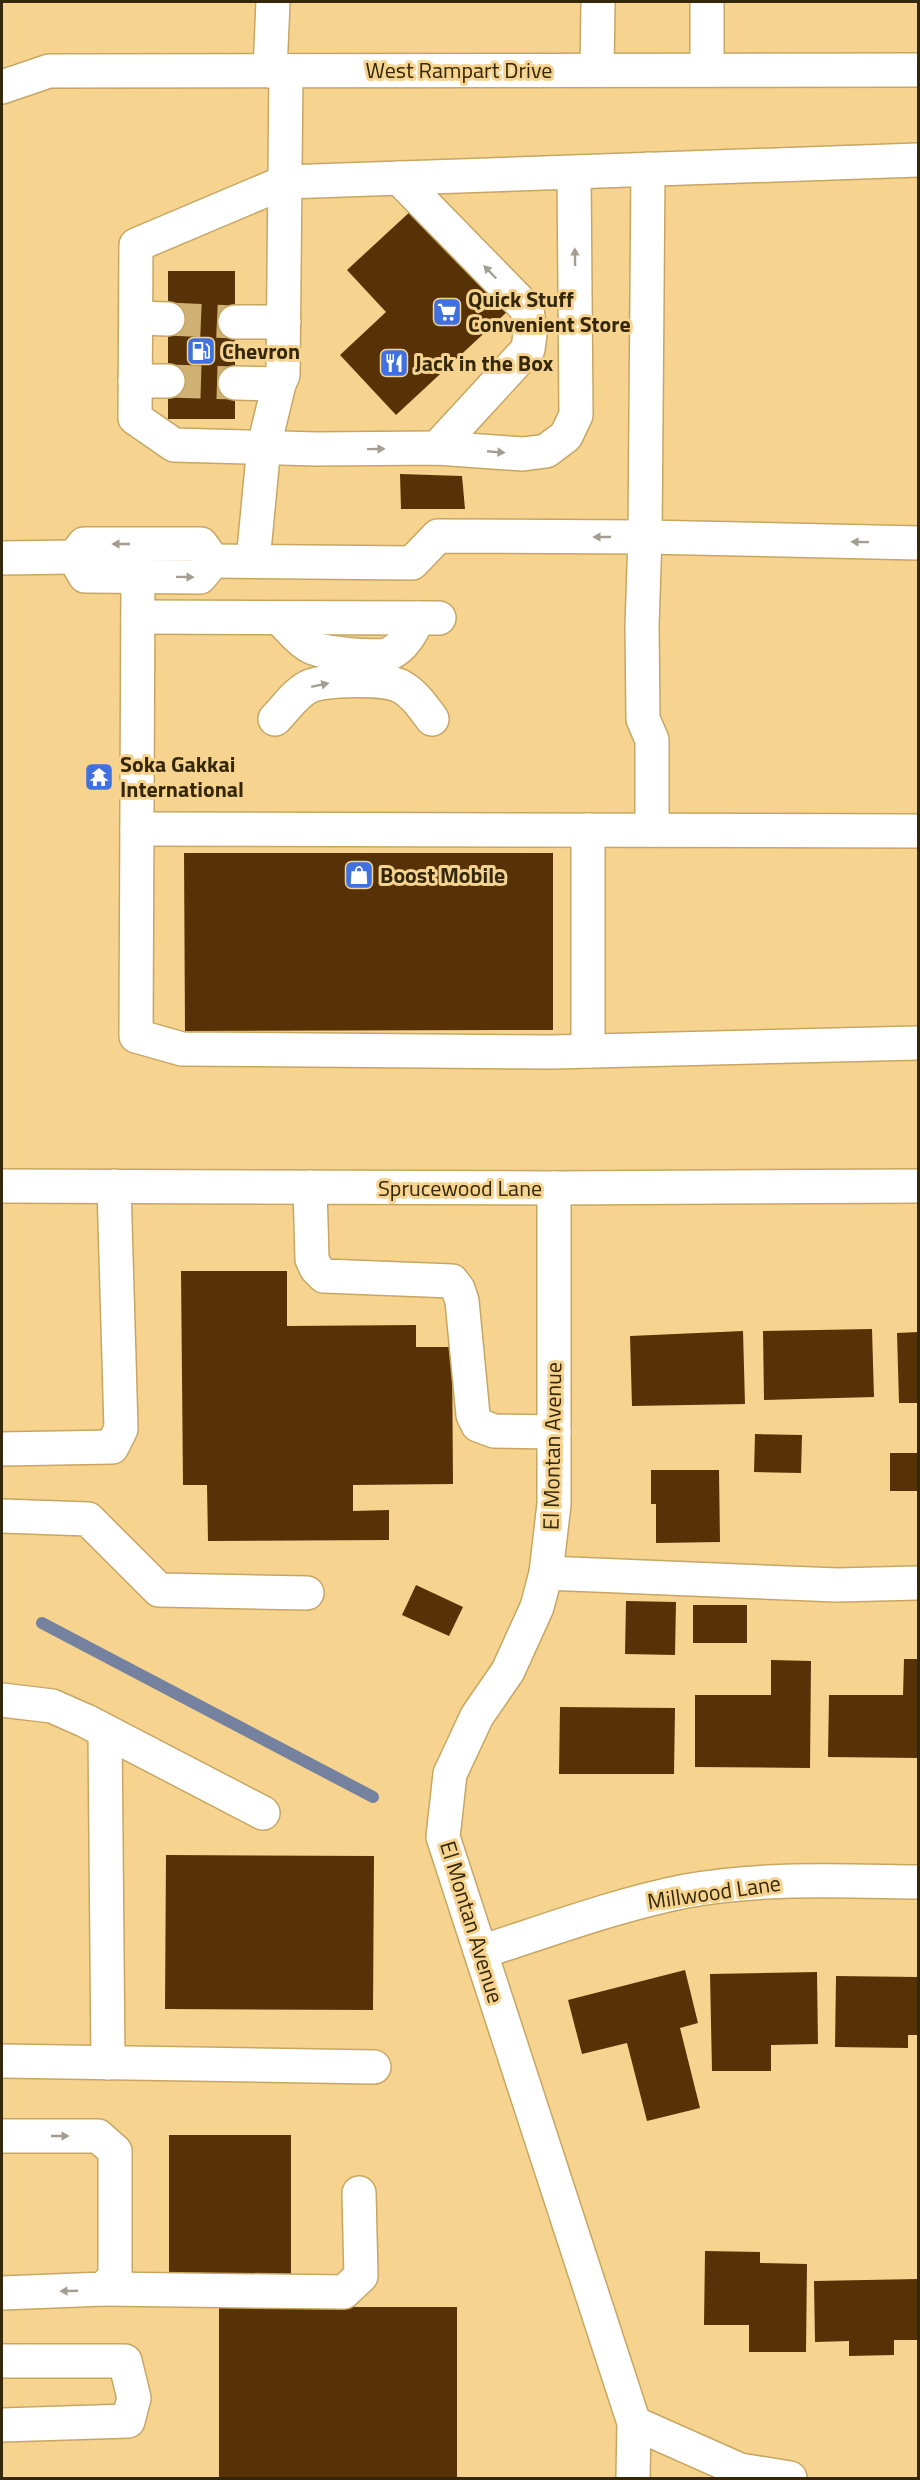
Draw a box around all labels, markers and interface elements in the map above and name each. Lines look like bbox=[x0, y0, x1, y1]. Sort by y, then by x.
street label: West Rampart Drive bbox=[366, 53, 552, 87]
one-way arrow bbox=[570, 247, 580, 266]
one-way arrow bbox=[484, 265, 498, 279]
place label: Quick Stuff Convenient Store bbox=[468, 282, 631, 341]
supermarket icon: Quick Stuff Convenient Store bbox=[431, 296, 463, 328]
place label: Chevron bbox=[222, 334, 300, 368]
fuel station icon: Chevron bbox=[185, 335, 217, 367]
place label: Jack in the Box bbox=[415, 346, 554, 380]
restaurant icon: Jack in the Box bbox=[378, 347, 410, 379]
one-way arrow bbox=[366, 444, 385, 453]
one-way arrow bbox=[486, 447, 505, 457]
one-way arrow bbox=[593, 532, 612, 542]
one-way arrow bbox=[851, 537, 870, 547]
one-way arrow bbox=[112, 539, 131, 549]
one-way arrow bbox=[175, 572, 194, 582]
one-way arrow bbox=[311, 680, 330, 689]
place label: Soka Gakkai International bbox=[120, 747, 244, 806]
temple icon: Soka Gakkai International bbox=[83, 761, 115, 793]
place label: Boost Mobile bbox=[380, 858, 505, 892]
shop icon: Boost Mobile bbox=[343, 859, 375, 891]
street label: Sprucewood Lane bbox=[378, 1171, 542, 1205]
street label: El Montan Avenue bbox=[534, 1362, 570, 1530]
street label: El Montan Avenue bbox=[431, 1837, 513, 2007]
street label: Millwood Lane bbox=[645, 1866, 783, 1918]
one-way arrow bbox=[50, 2131, 69, 2141]
one-way arrow bbox=[60, 2286, 79, 2295]

